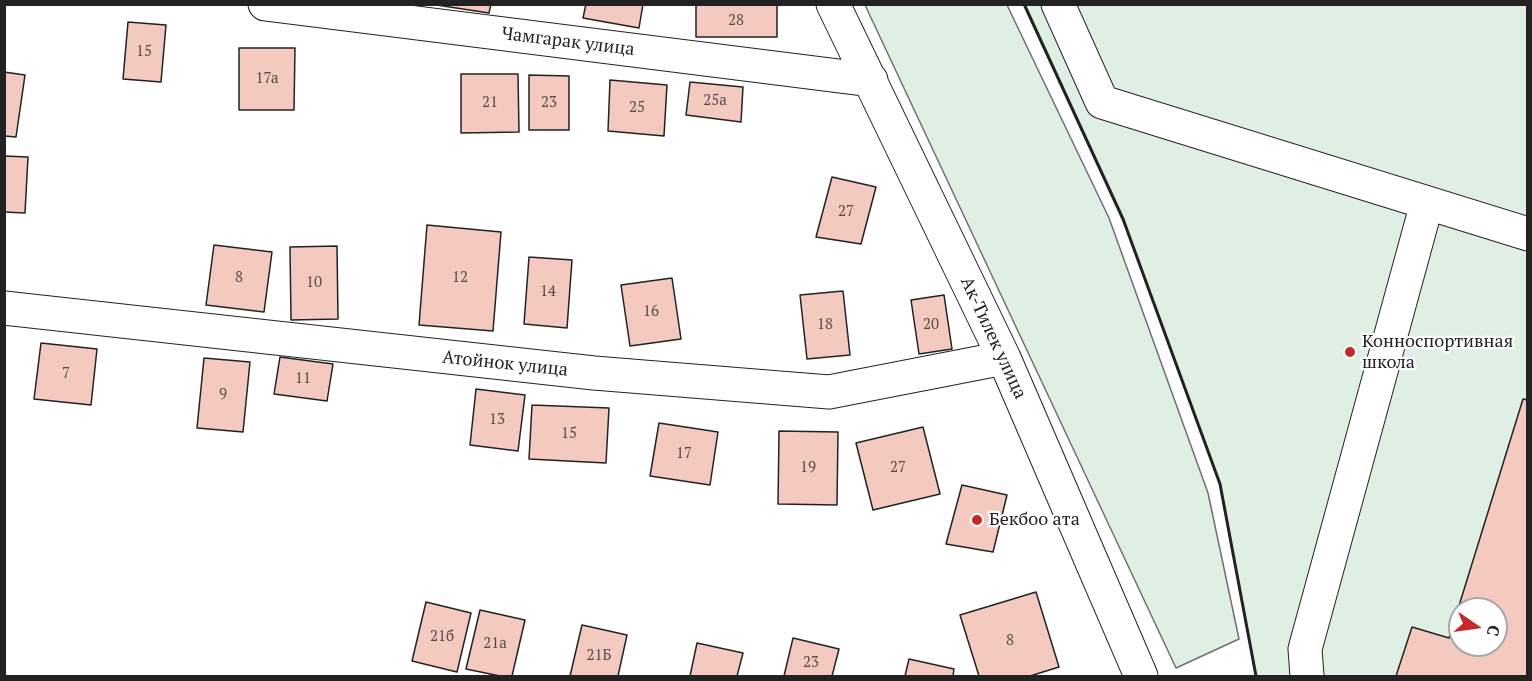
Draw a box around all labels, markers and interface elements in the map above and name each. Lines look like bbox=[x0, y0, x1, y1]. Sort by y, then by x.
house number: 28 bbox=[728, 12, 744, 30]
street label: Чамгарак улица bbox=[500, 23, 636, 61]
house number: 15 bbox=[136, 43, 152, 61]
house number: 17а bbox=[256, 70, 278, 88]
house number: 25а bbox=[703, 92, 727, 110]
house number: 21 bbox=[482, 94, 498, 112]
house number: 23 bbox=[541, 94, 557, 112]
house number: 25 bbox=[629, 99, 645, 117]
house number: 27 bbox=[838, 203, 854, 221]
house number: 8 bbox=[235, 269, 243, 287]
house number: 12 bbox=[452, 269, 468, 287]
house number: 10 bbox=[306, 274, 322, 292]
street label: Ак-Тилек улица bbox=[955, 274, 1031, 402]
house number: 14 bbox=[540, 283, 556, 301]
house number: 16 bbox=[643, 303, 659, 321]
house number: 18 bbox=[817, 316, 833, 334]
house number: 20 bbox=[923, 316, 939, 334]
place label: Конноспортивная школа bbox=[1362, 331, 1513, 374]
marker: Конноспортивная школа bbox=[1343, 345, 1357, 359]
street label: Атойнок улица bbox=[441, 347, 569, 381]
house number: 7 bbox=[62, 365, 70, 383]
house number: 11 bbox=[295, 370, 311, 388]
house number: 9 bbox=[219, 386, 227, 404]
house number: 13 bbox=[489, 411, 505, 429]
house number: 15 bbox=[561, 425, 577, 443]
house number: 17 bbox=[676, 445, 692, 463]
house number: 19 bbox=[800, 459, 816, 477]
house number: 27 bbox=[890, 459, 906, 477]
place label: Бекбоо ата bbox=[989, 509, 1080, 531]
marker: Бекбоо ата bbox=[970, 513, 984, 527]
north arrow bbox=[1448, 597, 1508, 657]
text: С bbox=[1482, 623, 1505, 638]
house number: 21б bbox=[430, 628, 454, 646]
house number: 8 bbox=[1006, 632, 1014, 650]
house number: 21а bbox=[483, 635, 507, 653]
house number: 21Б bbox=[587, 647, 611, 665]
house number: 23 bbox=[803, 654, 819, 672]

